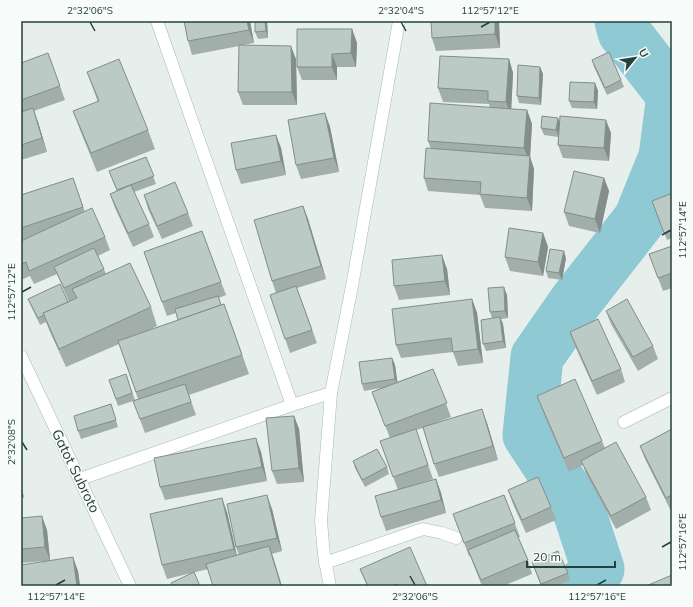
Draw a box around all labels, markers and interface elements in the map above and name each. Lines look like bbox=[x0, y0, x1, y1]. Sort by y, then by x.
text: 2°32'06"S bbox=[67, 4, 113, 17]
text: 2°32'04"S bbox=[378, 4, 424, 17]
text: 112°57'12"E bbox=[461, 4, 519, 17]
north arrow bbox=[615, 38, 655, 78]
text: U bbox=[636, 46, 652, 60]
text: 112°57'14"E bbox=[676, 201, 689, 259]
text: 112°57'12"E bbox=[5, 263, 18, 321]
text: 2°32'08"S bbox=[5, 419, 18, 465]
street label: Gatot Subroto bbox=[48, 426, 104, 516]
text: 112°57'16"E bbox=[676, 513, 689, 571]
scale bar bbox=[527, 543, 615, 569]
text: 20 m bbox=[533, 549, 561, 564]
text: 112°57'14"E bbox=[27, 590, 85, 603]
text: 2°32'06"S bbox=[392, 590, 438, 603]
text: 112°57'16"E bbox=[568, 590, 626, 603]

